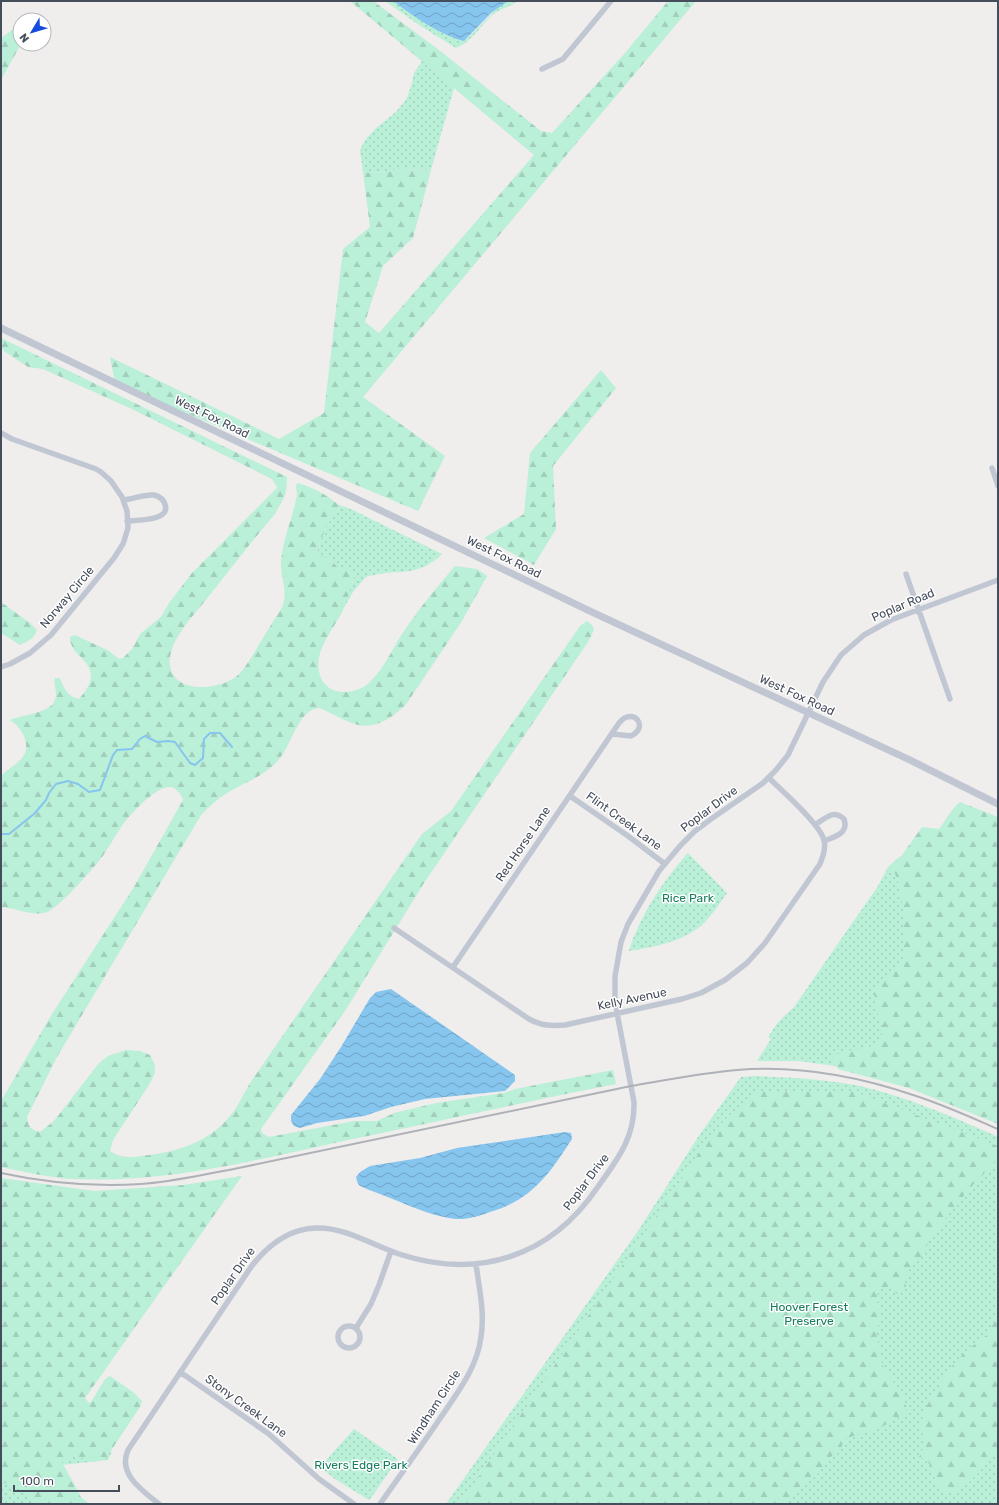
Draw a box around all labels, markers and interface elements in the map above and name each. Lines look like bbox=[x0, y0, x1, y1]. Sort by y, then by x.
north arrow bbox=[12, 12, 52, 52]
text: N bbox=[17, 31, 32, 45]
street label: West Fox Road bbox=[172, 393, 252, 441]
street label: West Fox Road bbox=[464, 533, 544, 581]
street label: Norway Circle bbox=[37, 563, 97, 631]
street label: Poplar Road bbox=[869, 585, 937, 625]
street label: West Fox Road bbox=[757, 671, 837, 719]
street label: Poplar Drive bbox=[678, 783, 740, 835]
street label: Flint Creek Lane bbox=[584, 789, 665, 853]
street label: Red Horse Lane bbox=[493, 803, 553, 884]
park label: Rice Park bbox=[662, 891, 715, 905]
street label: Kelly Avenue bbox=[596, 985, 668, 1013]
street label: Poplar Drive bbox=[560, 1151, 612, 1213]
street label: Poplar Drive bbox=[208, 1244, 258, 1308]
park label: Hoover Forest Preserve bbox=[770, 1300, 848, 1328]
street label: Windham Circle bbox=[405, 1367, 463, 1447]
street label: Stony Creek Lane bbox=[202, 1372, 290, 1441]
park label: Rivers Edge Park bbox=[314, 1458, 409, 1472]
scale bar bbox=[14, 1467, 119, 1493]
text: 100 m bbox=[20, 1474, 54, 1488]

